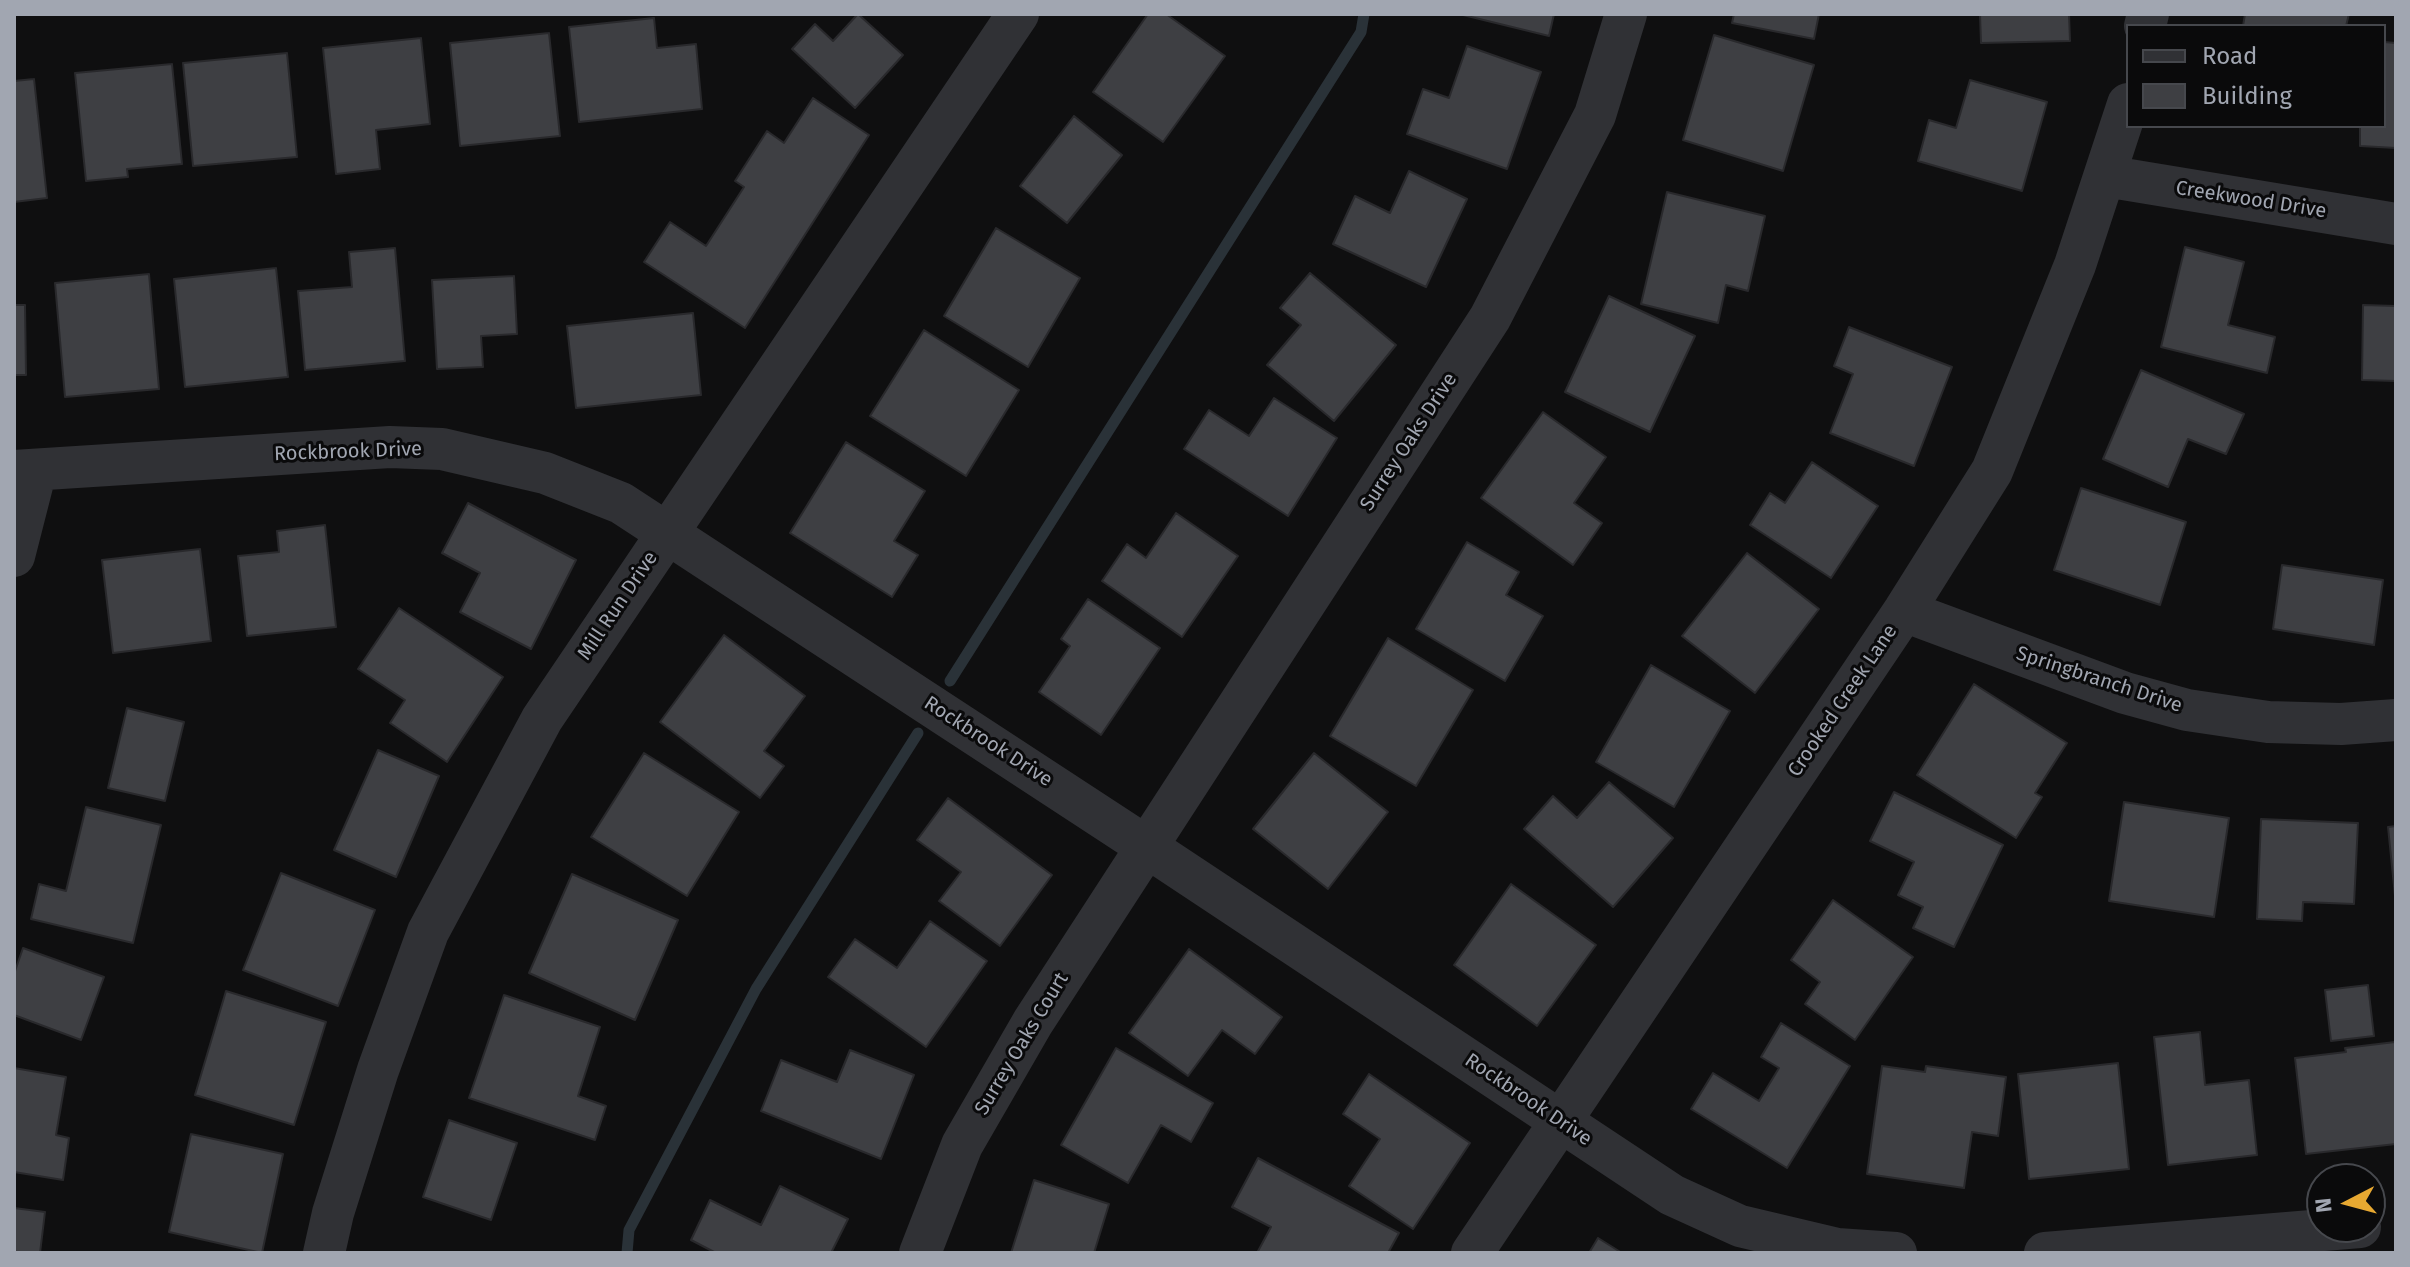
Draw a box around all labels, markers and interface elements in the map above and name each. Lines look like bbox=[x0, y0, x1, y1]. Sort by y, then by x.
legend bbox=[2126, 24, 2386, 128]
text: Road bbox=[2202, 42, 2257, 70]
text: Building bbox=[2202, 82, 2292, 110]
street label: Creekwood Drive bbox=[2174, 176, 2328, 224]
street label: Surrey Oaks Drive bbox=[1355, 369, 1463, 515]
street label: Rockbrook Drive bbox=[274, 437, 422, 467]
street label: Mill Run Drive bbox=[573, 547, 663, 665]
street label: Crooked Creek Lane bbox=[1783, 620, 1903, 782]
street label: Springbranch Drive bbox=[2013, 642, 2185, 718]
street label: Rockbrook Drive bbox=[919, 692, 1057, 792]
street label: Surrey Oaks Court bbox=[970, 969, 1074, 1119]
street label: Rockbrook Drive bbox=[1460, 1049, 1596, 1151]
north arrow bbox=[2306, 1163, 2386, 1243]
text: N bbox=[2309, 1197, 2338, 1214]

